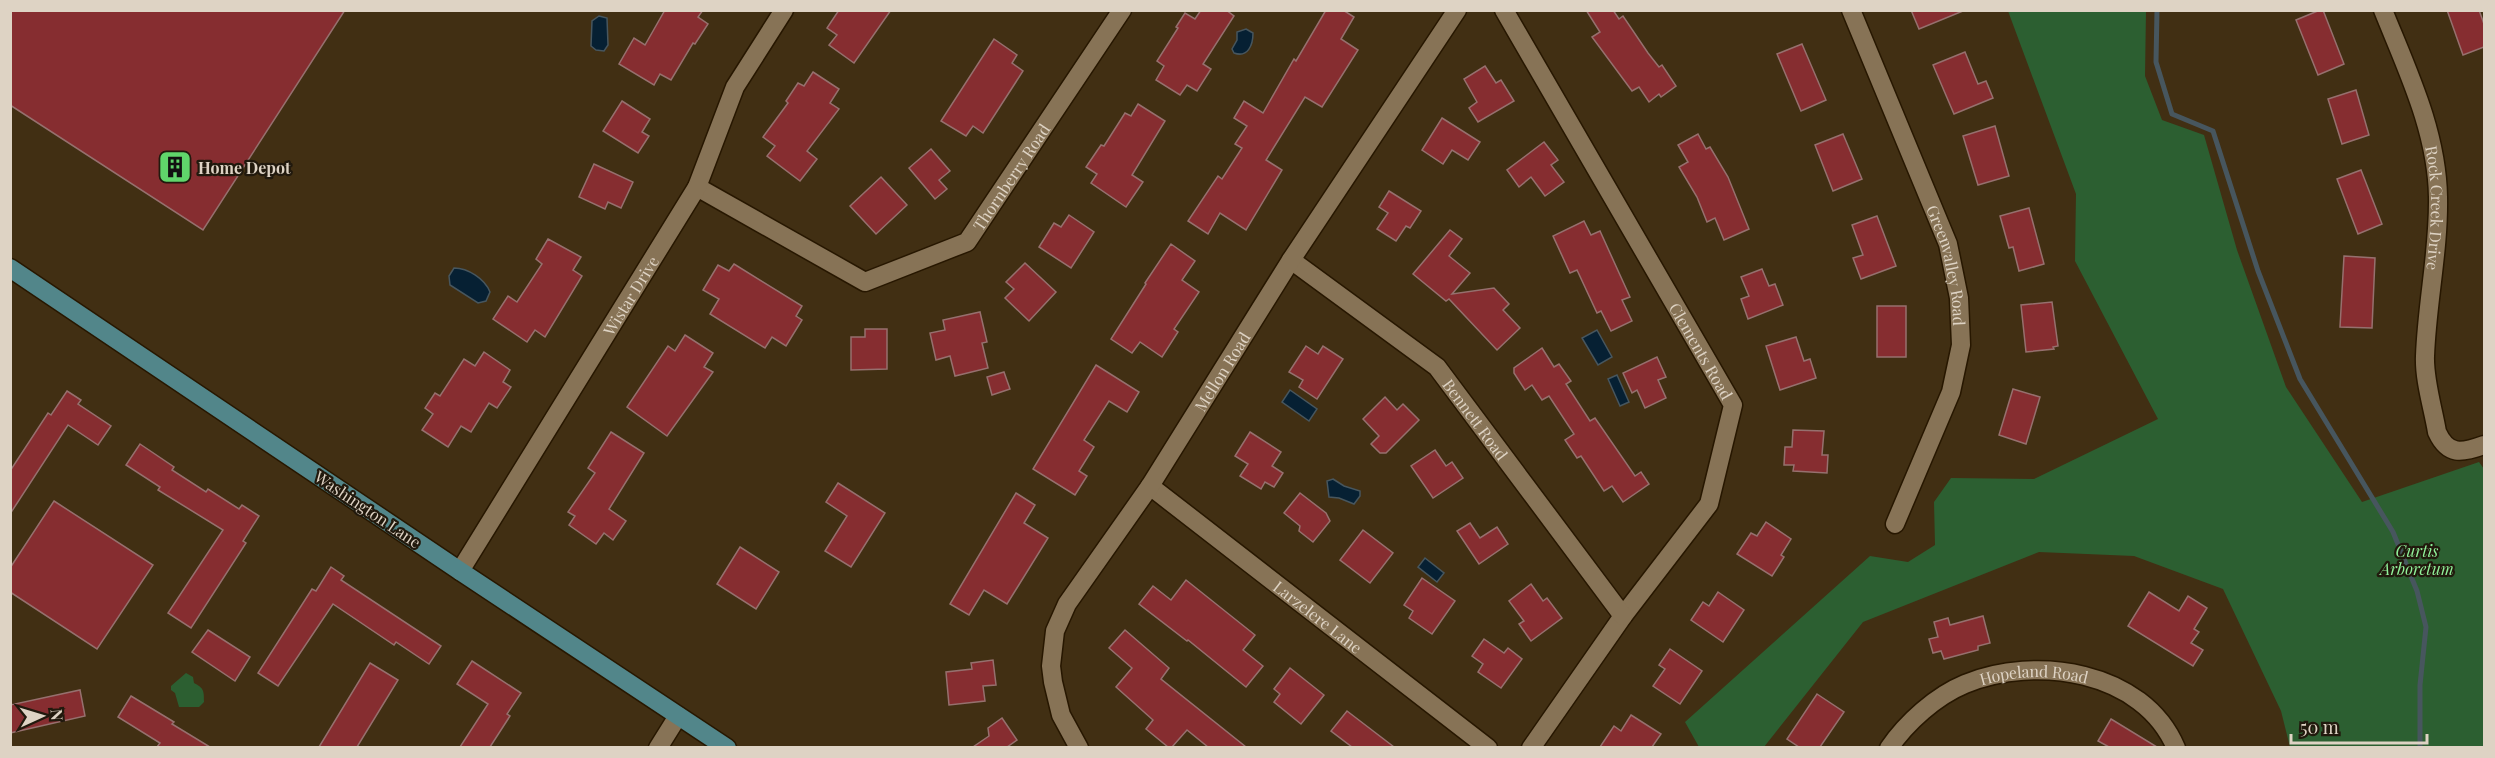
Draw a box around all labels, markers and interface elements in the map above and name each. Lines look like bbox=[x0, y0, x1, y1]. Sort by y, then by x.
street label: Thornberry Road bbox=[967, 119, 1054, 234]
street label: Rock Creek Drive bbox=[2422, 144, 2449, 272]
building icon: Home Depot bbox=[157, 149, 193, 185]
place label: Home Depot bbox=[198, 157, 291, 178]
street label: Greenvalley Road bbox=[1922, 202, 1971, 326]
street label: Wistar Drive bbox=[597, 252, 663, 340]
street label: Clements Road bbox=[1665, 299, 1738, 403]
street label: Mellon Road bbox=[1189, 328, 1254, 415]
street label: Bennett Road bbox=[1439, 374, 1513, 464]
street label: Washington Lane bbox=[310, 465, 425, 552]
park label: Curtis Arboretum bbox=[2378, 540, 2454, 579]
street label: Larzelere Lane bbox=[1270, 575, 1367, 657]
street label: Hopeland Road bbox=[1977, 660, 2091, 689]
north arrow bbox=[12, 686, 72, 746]
scale bar bbox=[2291, 707, 2428, 745]
text: N bbox=[47, 708, 68, 722]
text: 50 m bbox=[2300, 715, 2339, 739]

